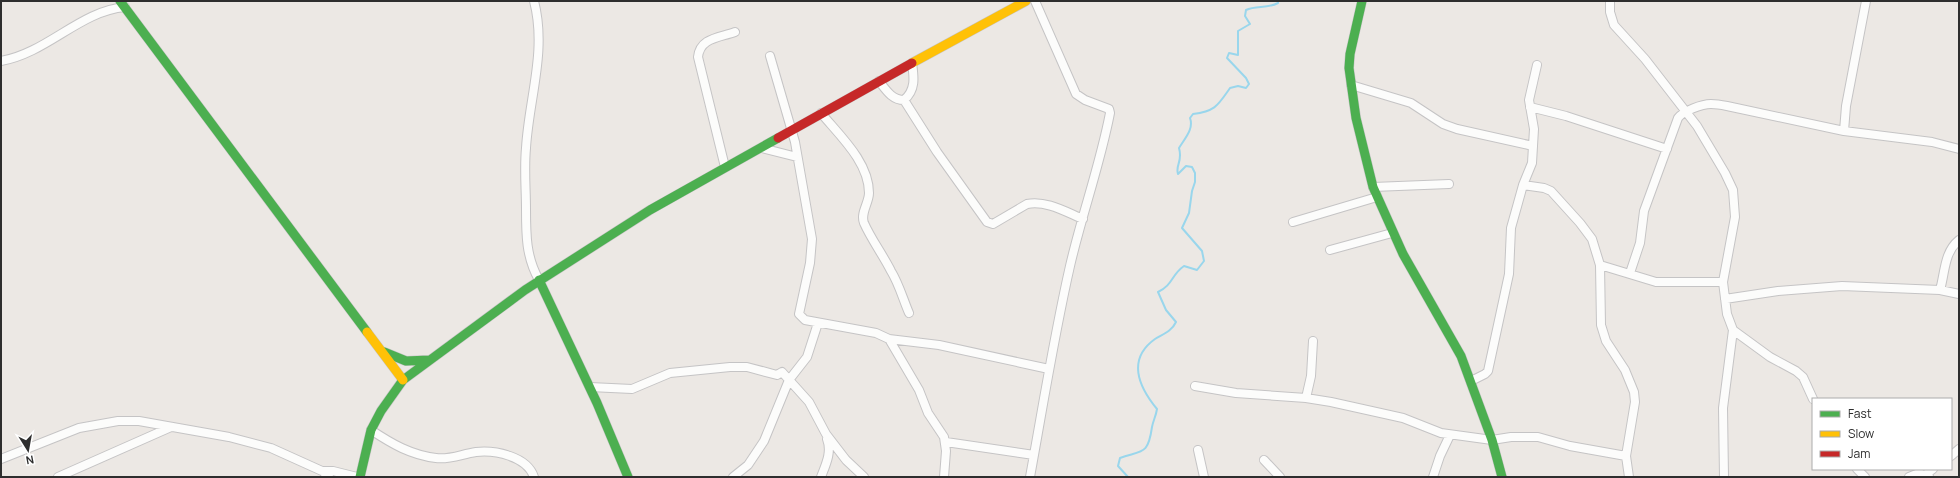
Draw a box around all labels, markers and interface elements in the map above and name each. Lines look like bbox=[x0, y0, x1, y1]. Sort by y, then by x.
legend bbox=[1812, 398, 1952, 470]
text: Fast bbox=[1848, 405, 1872, 422]
text: Slow bbox=[1848, 425, 1874, 442]
north arrow bbox=[8, 430, 48, 470]
text: Jam bbox=[1848, 445, 1870, 462]
text: N bbox=[25, 452, 35, 468]

